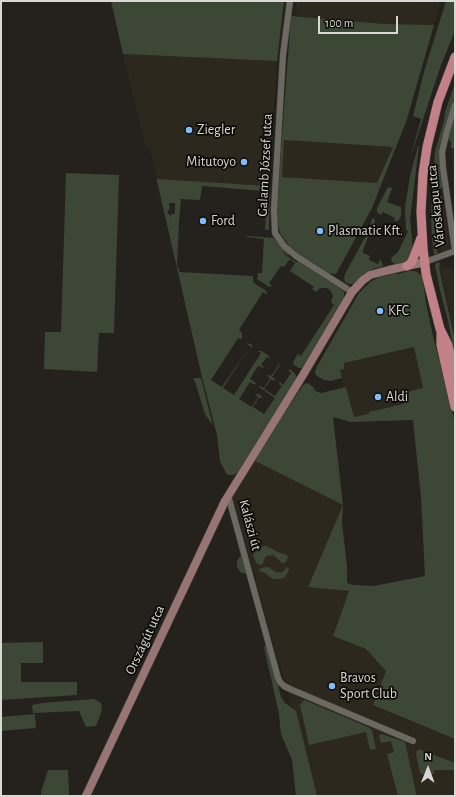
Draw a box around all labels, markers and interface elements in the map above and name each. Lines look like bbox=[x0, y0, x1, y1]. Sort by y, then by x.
scale bar bbox=[320, 8, 400, 34]
text: 100 m bbox=[325, 17, 353, 29]
street label: Galamb József utca bbox=[254, 113, 276, 217]
place label: Ziegler bbox=[197, 122, 235, 138]
marker: Ziegler bbox=[184, 125, 194, 135]
place label: Mitutoyo bbox=[186, 154, 236, 170]
marker: Mitutoyo bbox=[239, 157, 249, 167]
street label: Városkapu utca bbox=[423, 164, 449, 248]
place label: Ford bbox=[211, 213, 235, 229]
marker: Ford bbox=[198, 216, 208, 226]
place label: Plasmatic Kft. bbox=[328, 223, 403, 239]
marker: Plasmatic Kft. bbox=[315, 226, 325, 236]
place label: KFC bbox=[388, 303, 409, 319]
marker: KFC bbox=[375, 306, 385, 316]
place label: Aldi bbox=[386, 389, 408, 405]
marker: Aldi bbox=[373, 392, 383, 402]
street label: Kalászi út bbox=[235, 498, 265, 552]
street label: Országút utca bbox=[122, 603, 168, 677]
place label: Bravos Sport Club bbox=[340, 670, 397, 702]
marker: Bravos Sport Club bbox=[327, 681, 337, 691]
north arrow bbox=[408, 749, 448, 789]
text: N bbox=[424, 751, 432, 762]

